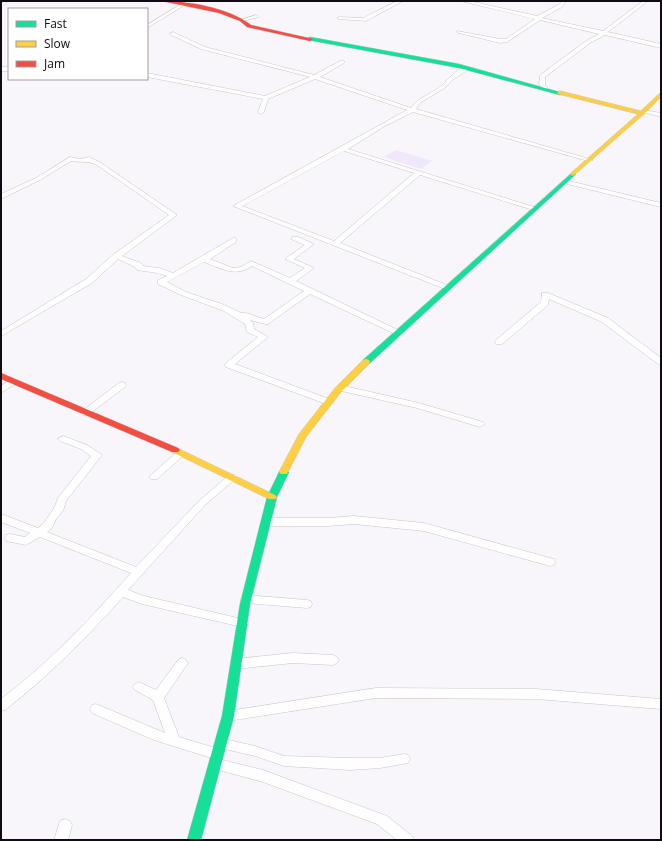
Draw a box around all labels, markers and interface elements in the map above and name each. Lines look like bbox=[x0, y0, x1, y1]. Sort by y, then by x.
legend bbox=[8, 8, 148, 80]
text: Fast bbox=[44, 15, 67, 32]
text: Slow bbox=[44, 35, 71, 52]
text: Jam bbox=[43, 55, 65, 72]

